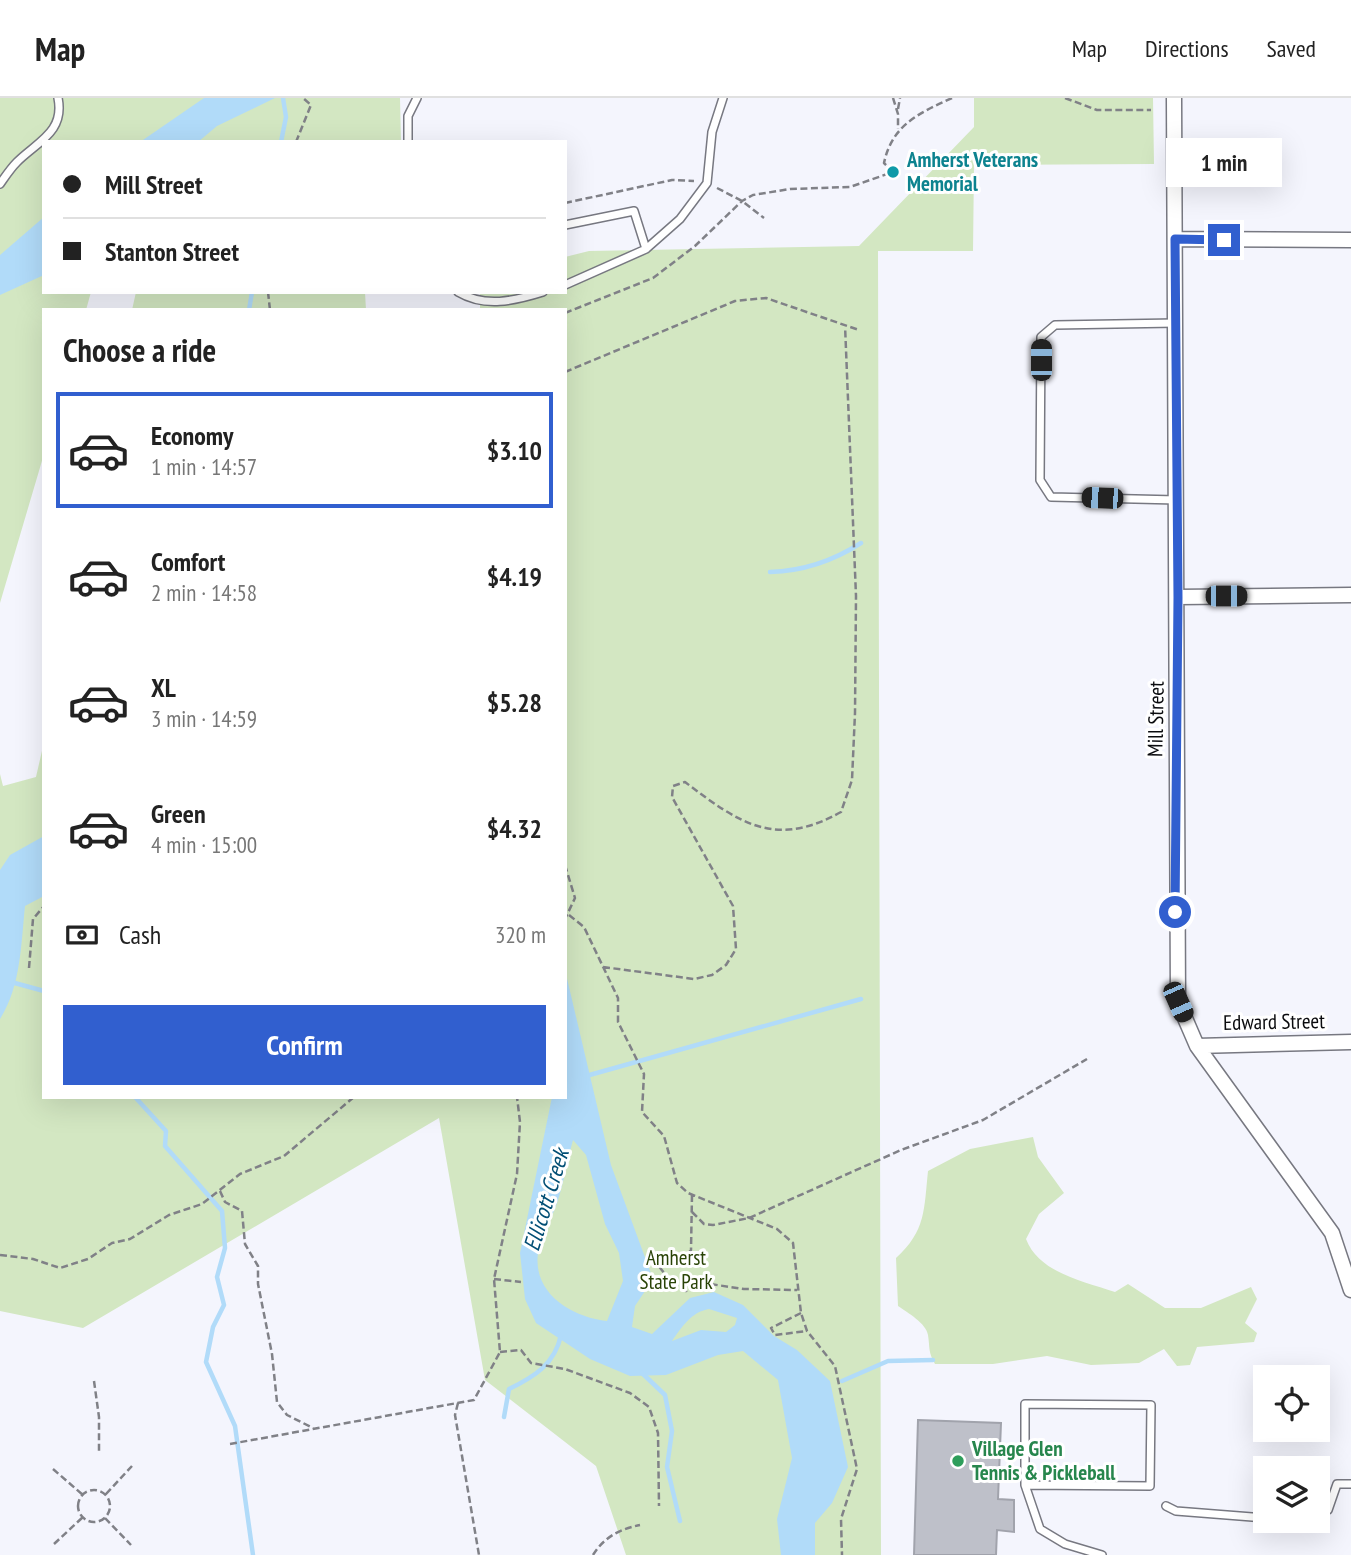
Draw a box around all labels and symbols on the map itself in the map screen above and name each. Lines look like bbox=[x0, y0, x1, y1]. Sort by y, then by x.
callout: 1 min bbox=[1166, 138, 1282, 188]
place label: Amherst Veterans Memorial bbox=[906, 146, 1038, 197]
marker: Amherst Veterans Memorial bbox=[885, 164, 901, 180]
route end bbox=[1208, 224, 1240, 256]
car bbox=[1031, 339, 1052, 381]
car bbox=[1081, 487, 1124, 509]
car bbox=[1206, 586, 1248, 607]
street label: Mill Street bbox=[1141, 681, 1170, 757]
route start bbox=[1159, 896, 1191, 928]
car bbox=[1160, 979, 1197, 1025]
street label: Edward Street bbox=[1223, 1007, 1325, 1036]
water label: Ellicott Creek bbox=[516, 1142, 576, 1254]
park label: Amherst State Park bbox=[639, 1244, 713, 1295]
place label: Village Glen Tennis & Pickleball bbox=[971, 1435, 1116, 1486]
marker: Village Glen Tennis & Pickleball bbox=[950, 1453, 966, 1469]

